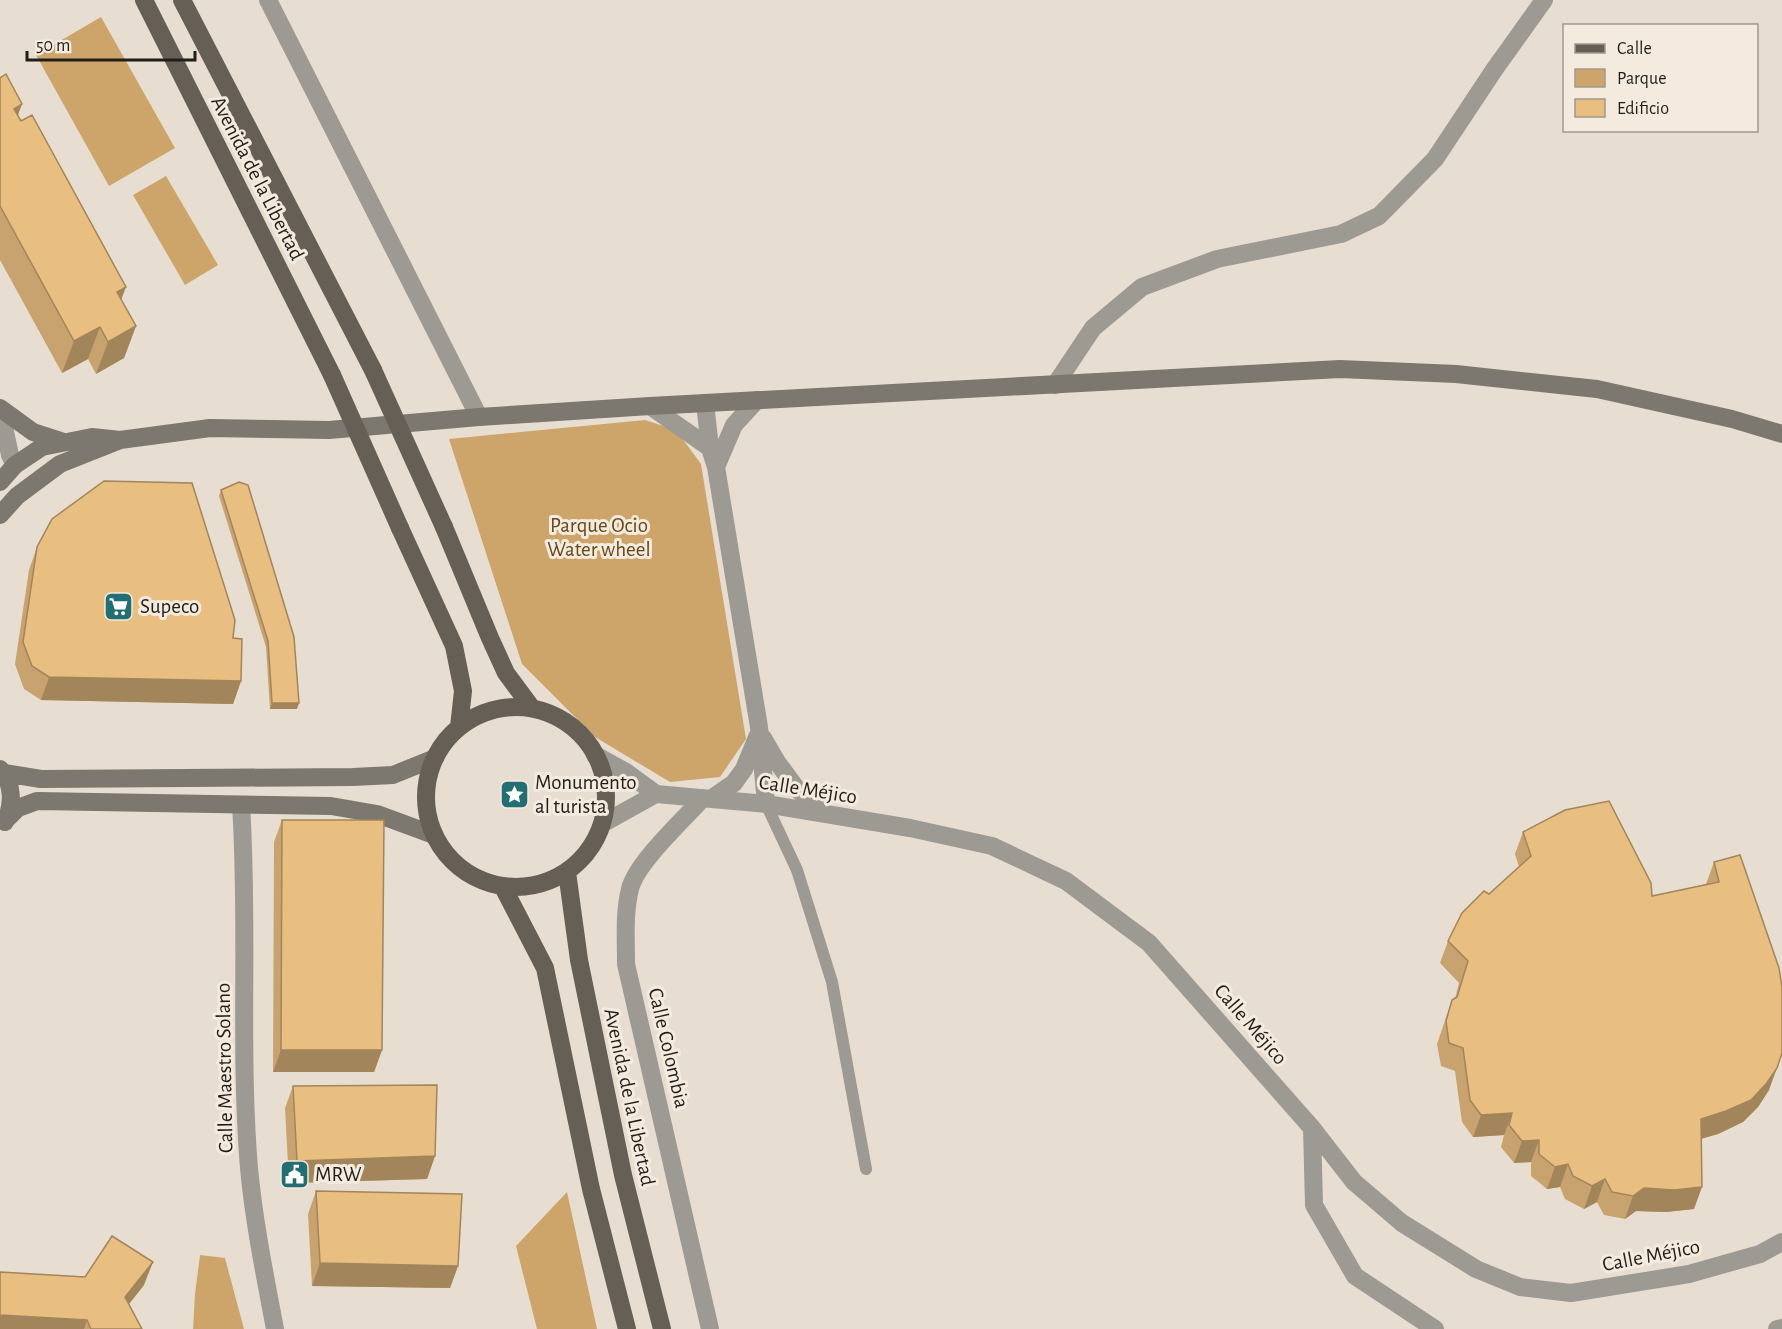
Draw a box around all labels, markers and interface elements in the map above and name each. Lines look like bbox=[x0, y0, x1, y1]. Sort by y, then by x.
scale bar bbox=[27, 24, 195, 62]
legend bbox=[1563, 24, 1758, 132]
text: 50 m bbox=[36, 37, 70, 55]
text: Calle bbox=[1617, 40, 1652, 58]
text: Parque bbox=[1617, 70, 1666, 88]
street label: Avenida de la Libertad bbox=[207, 93, 308, 264]
text: Edificio bbox=[1617, 100, 1669, 118]
park label: Parque Ocio Water wheel bbox=[547, 515, 651, 560]
supermarket icon: Supeco bbox=[103, 590, 135, 622]
place label: Supeco bbox=[140, 596, 199, 617]
street label: Calle Méjico bbox=[757, 771, 858, 808]
place label: Monumento al turista bbox=[535, 772, 637, 817]
place icon: Monumento al turista bbox=[498, 778, 530, 810]
street label: Calle Méjico bbox=[1210, 980, 1291, 1069]
street label: Calle Maestro Solano bbox=[213, 983, 236, 1153]
street label: Calle Colombia bbox=[644, 986, 693, 1110]
street label: Avenida de la Libertad bbox=[600, 1007, 659, 1188]
public building icon: MRW bbox=[278, 1158, 310, 1190]
place label: MRW bbox=[315, 1164, 362, 1185]
street label: Calle Méjico bbox=[1600, 1236, 1702, 1275]

